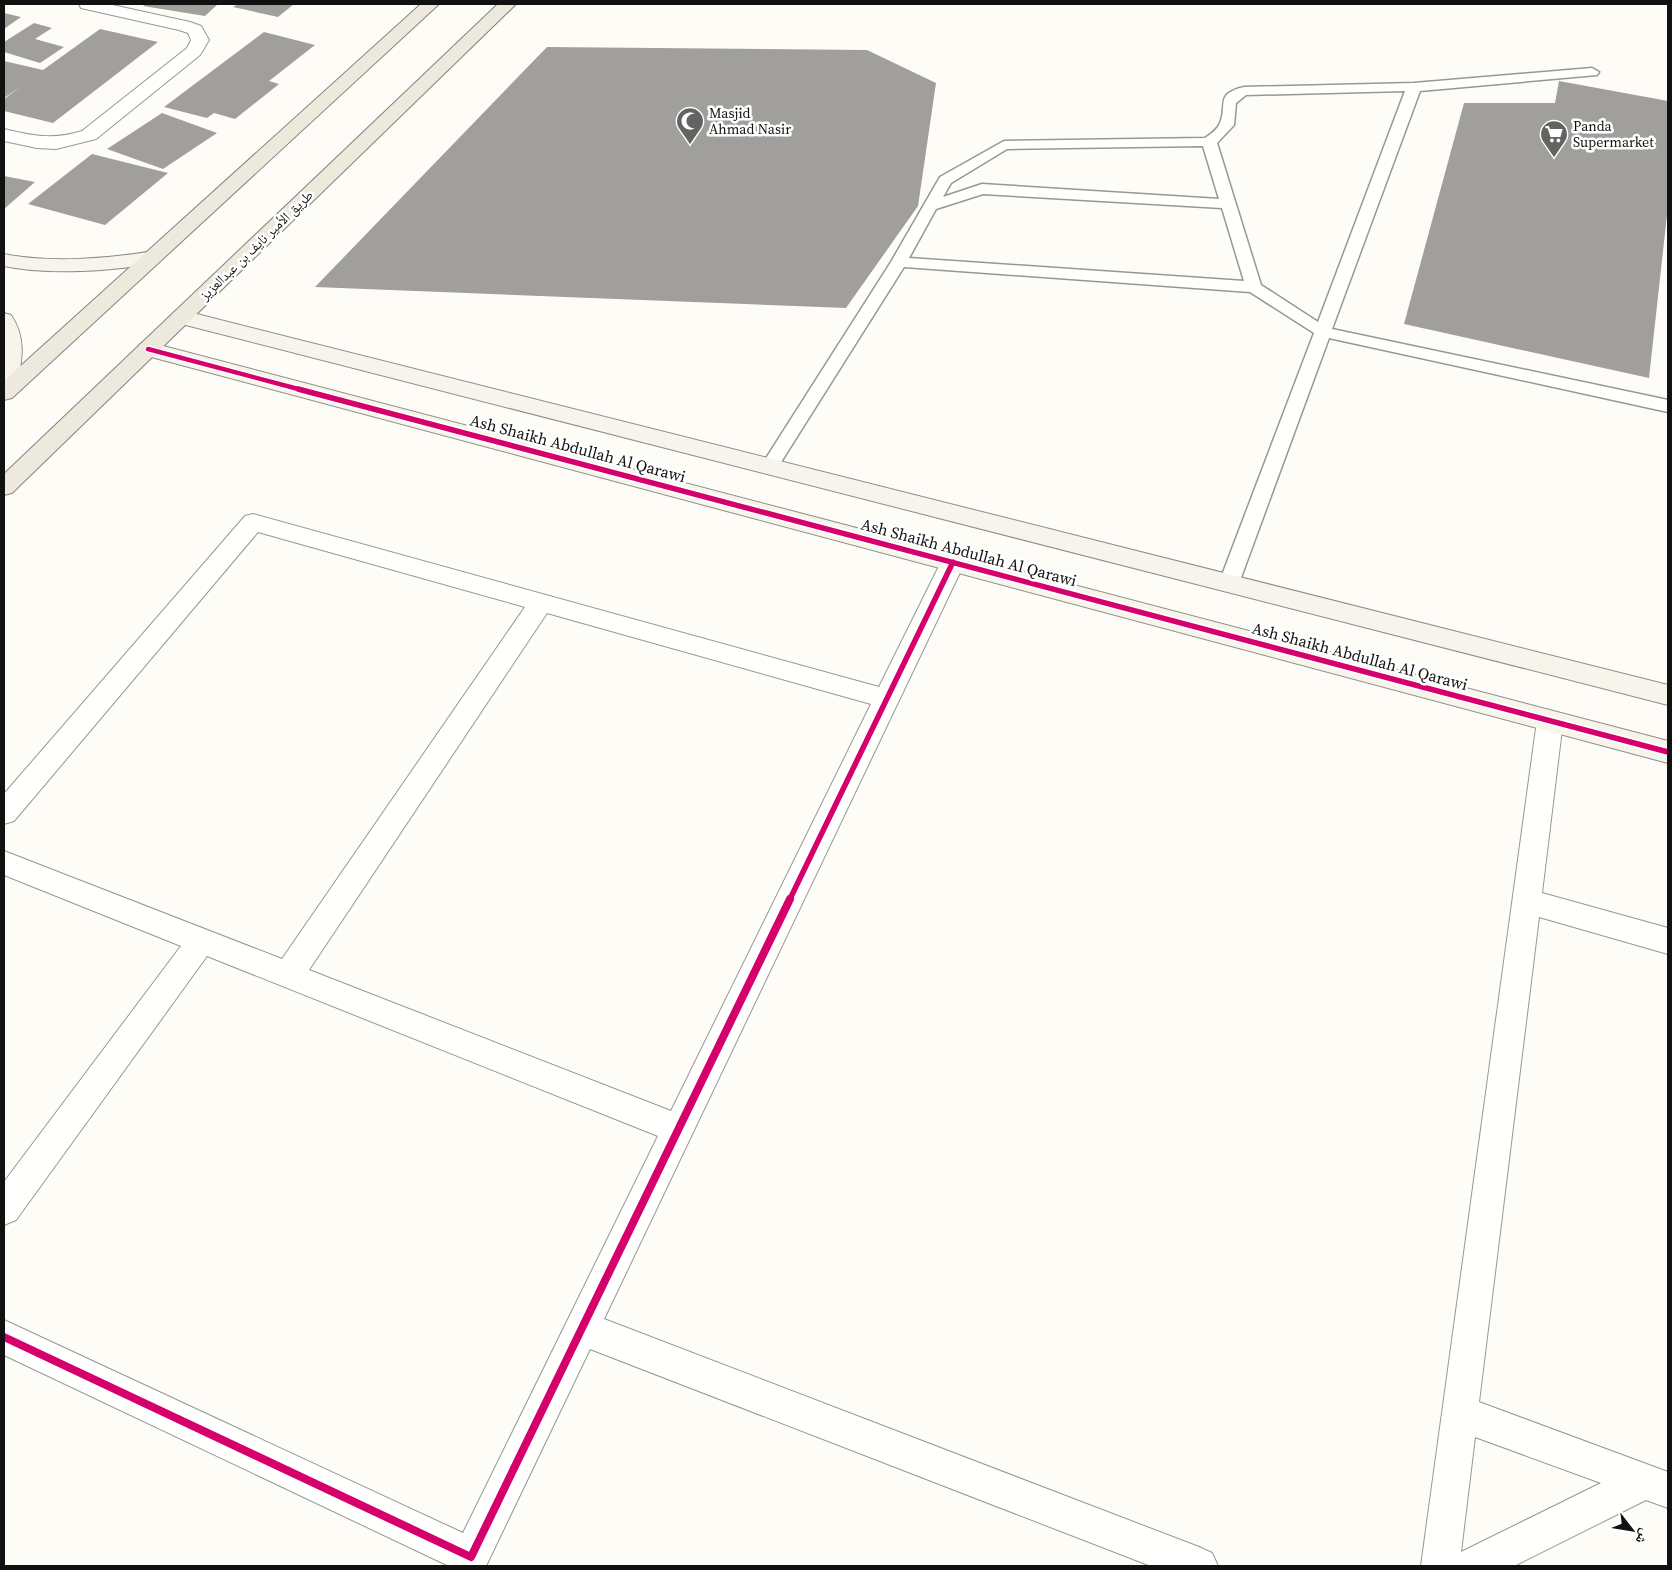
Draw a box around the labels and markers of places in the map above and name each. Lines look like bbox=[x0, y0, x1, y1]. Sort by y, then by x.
place label: Masjid Ahmad Nasir bbox=[709, 103, 791, 139]
mosque icon: Masjid Ahmad Nasir bbox=[675, 106, 705, 145]
place label: Panda Supermarket bbox=[1573, 116, 1654, 152]
supermarket icon: Panda Supermarket bbox=[1539, 119, 1569, 158]

